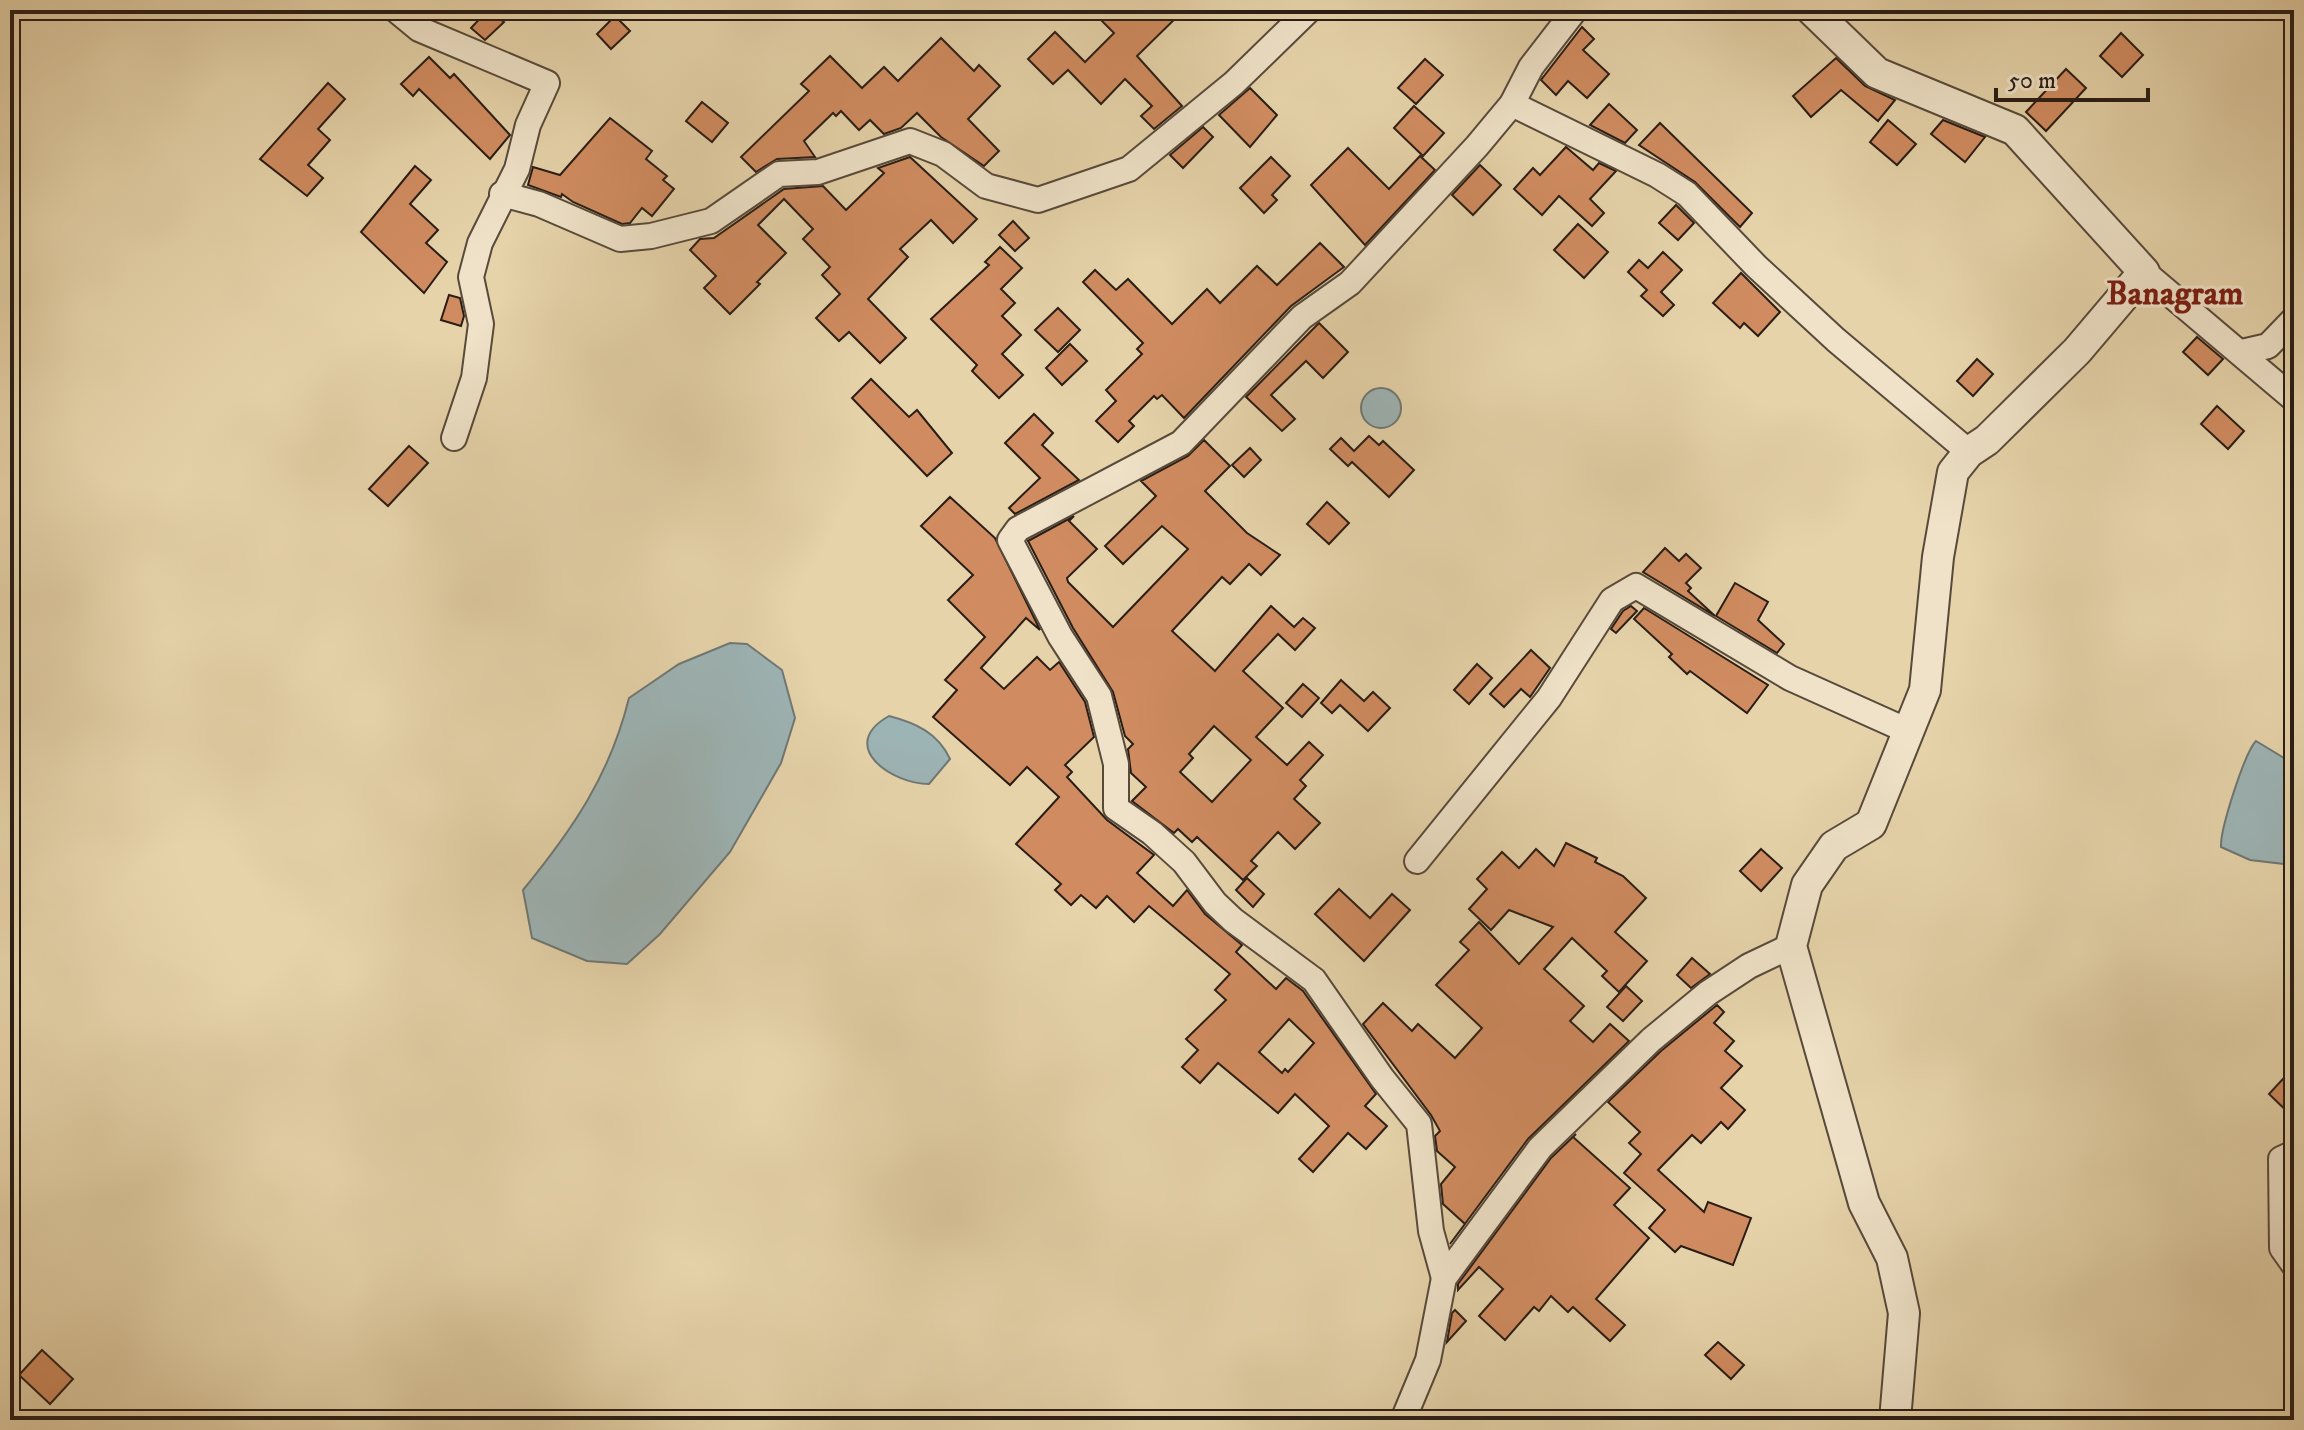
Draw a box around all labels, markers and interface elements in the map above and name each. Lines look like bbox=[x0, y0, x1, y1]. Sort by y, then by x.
scale bar bbox=[1996, 52, 2148, 102]
text: 50 m bbox=[2008, 66, 2056, 96]
district label: Banagram bbox=[2106, 273, 2244, 315]

